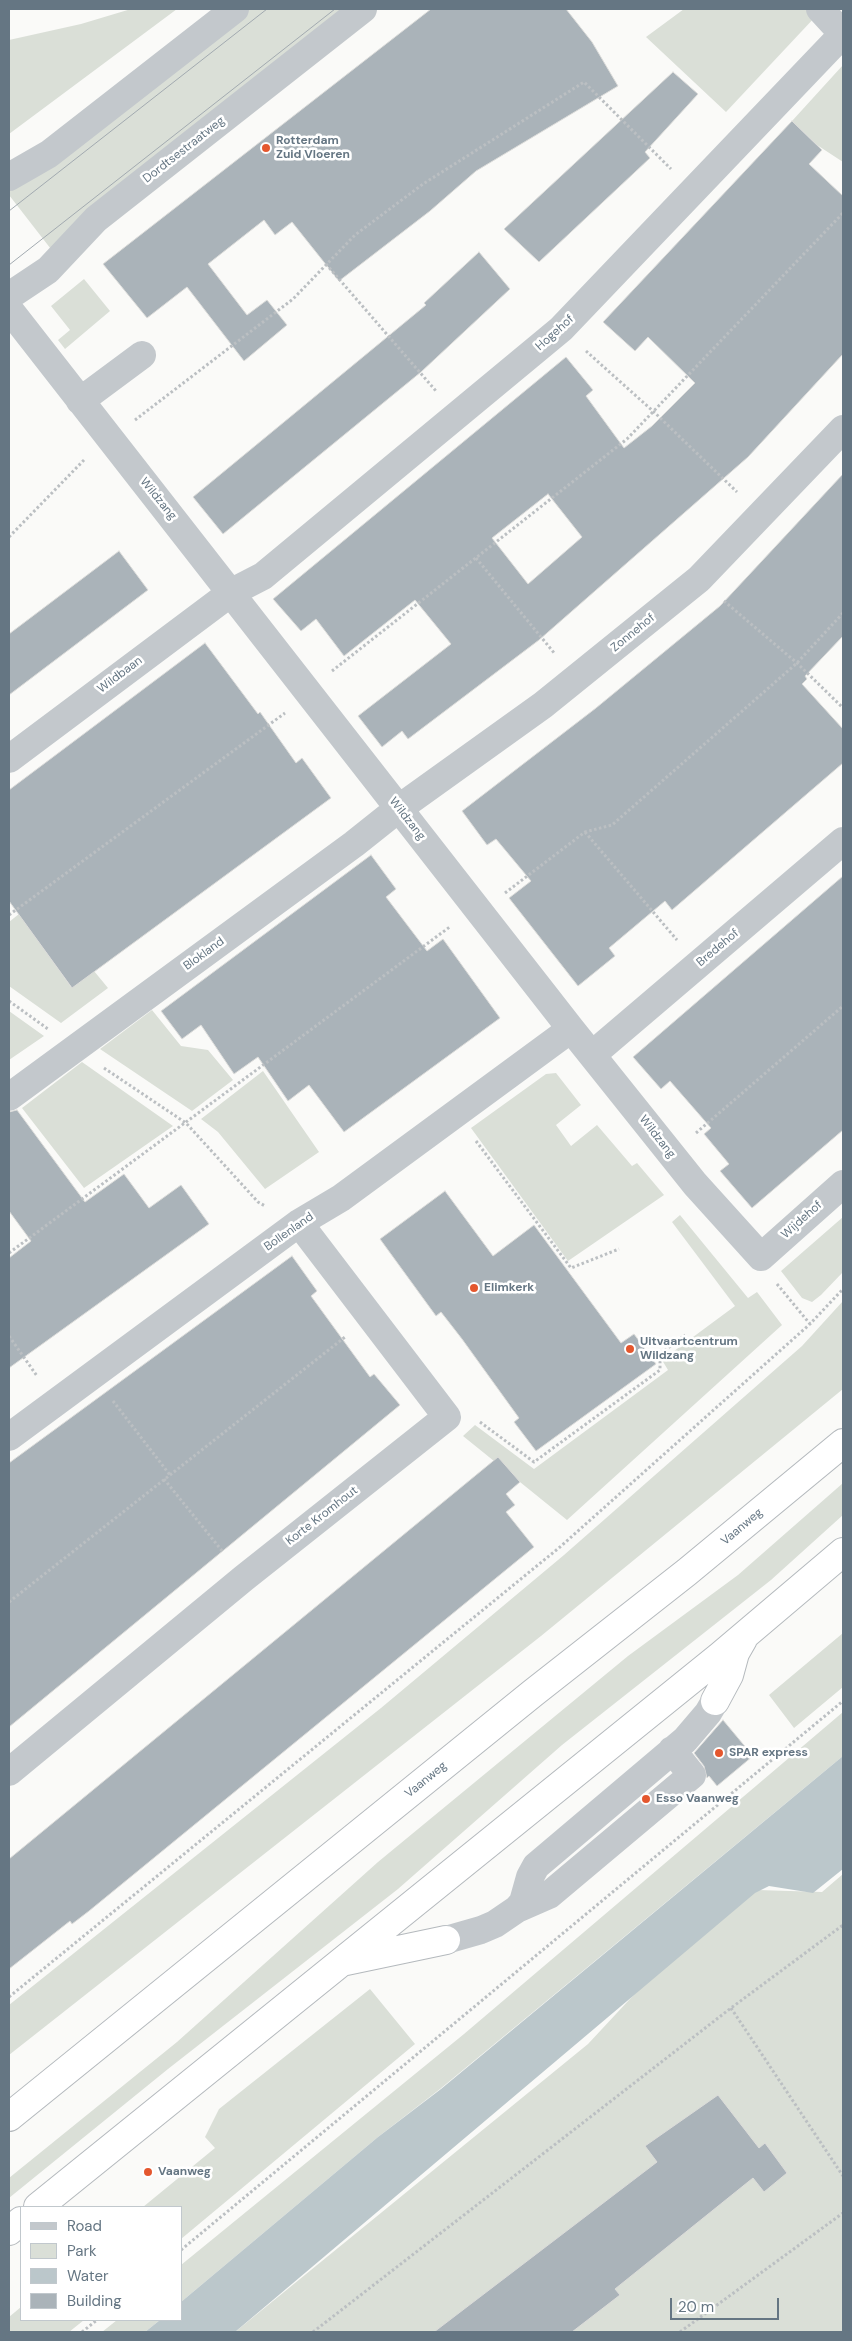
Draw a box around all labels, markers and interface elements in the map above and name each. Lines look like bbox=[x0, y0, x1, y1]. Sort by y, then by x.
street label: Dordtsestraatweg bbox=[140, 114, 228, 186]
place label: Rotterdam Zuid Vloeren bbox=[276, 134, 350, 162]
marker: Rotterdam Zuid Vloeren bbox=[260, 142, 272, 154]
street label: Hogehof bbox=[533, 312, 577, 354]
street label: Wildzang bbox=[137, 475, 179, 523]
street label: Zonnehof bbox=[608, 611, 658, 655]
street label: Wildbaan bbox=[95, 654, 145, 696]
street label: Wildzang bbox=[386, 795, 428, 843]
street label: Bredehof bbox=[694, 926, 742, 970]
street label: Blokland bbox=[181, 934, 227, 974]
street label: Wildzang bbox=[636, 1113, 678, 1161]
street label: Wijdehof bbox=[779, 1198, 825, 1242]
street label: Bollenland bbox=[262, 1210, 316, 1254]
place label: Elimkerk bbox=[484, 1281, 534, 1295]
marker: Elimkerk bbox=[468, 1282, 480, 1294]
place label: Uitvaartcentrum Wildzang bbox=[640, 1335, 738, 1363]
marker: Uitvaartcentrum Wildzang bbox=[624, 1343, 636, 1355]
street label: Korte Kromhout bbox=[283, 1483, 361, 1549]
street label: Vaanweg bbox=[718, 1506, 766, 1548]
place label: SPAR express bbox=[729, 1746, 808, 1760]
marker: SPAR express bbox=[713, 1747, 725, 1759]
street label: Vaanweg bbox=[402, 1759, 450, 1801]
place label: Esso Vaanweg bbox=[656, 1792, 739, 1806]
marker: Esso Vaanweg bbox=[640, 1793, 652, 1805]
place label: Vaanweg bbox=[158, 2165, 211, 2179]
marker: Vaanweg bbox=[142, 2166, 154, 2178]
legend bbox=[20, 2206, 182, 2321]
text: Road bbox=[67, 2216, 102, 2236]
text: Park bbox=[67, 2241, 97, 2261]
text: Water bbox=[67, 2266, 108, 2286]
scale bar bbox=[672, 2288, 781, 2320]
text: Building bbox=[67, 2291, 122, 2311]
text: 20 m bbox=[678, 2297, 714, 2317]

